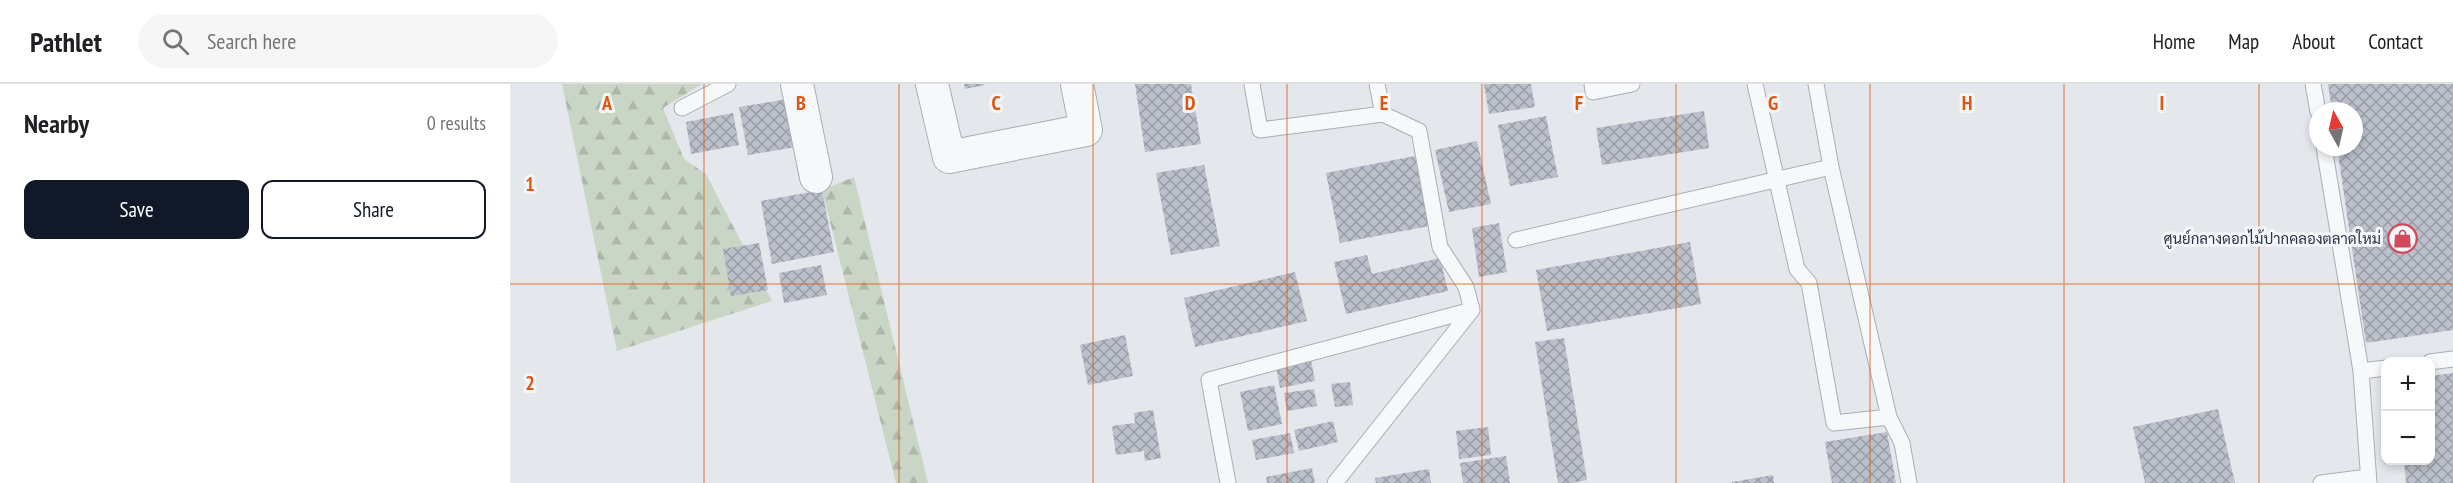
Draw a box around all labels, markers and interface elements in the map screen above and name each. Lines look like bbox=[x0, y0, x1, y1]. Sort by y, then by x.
search box bbox=[138, 14, 558, 68]
text: Pathlet bbox=[30, 23, 102, 60]
icon: search bbox=[159, 25, 192, 58]
text: Search here bbox=[207, 27, 296, 55]
text: Home bbox=[2153, 28, 2195, 55]
text: Map bbox=[2228, 28, 2259, 55]
text: About bbox=[2292, 28, 2335, 55]
text: Contact bbox=[2368, 28, 2423, 55]
text: A bbox=[601, 90, 613, 116]
text: B bbox=[796, 90, 806, 116]
text: C bbox=[991, 90, 1001, 116]
text: D bbox=[1185, 90, 1196, 116]
text: E bbox=[1380, 90, 1388, 116]
text: F bbox=[1575, 90, 1583, 116]
text: G bbox=[1768, 90, 1778, 116]
text: H bbox=[1962, 90, 1972, 116]
text: I bbox=[2160, 90, 2164, 116]
north arrow bbox=[2309, 102, 2363, 156]
text: Nearby bbox=[24, 107, 89, 140]
text: 0 results bbox=[427, 110, 486, 136]
text: 1 bbox=[525, 171, 535, 197]
button: Save bbox=[24, 180, 249, 239]
button: Share bbox=[261, 180, 486, 239]
shop icon: ศูนย์กลางดอกไม้ปากคลองตลาดใหม่ bbox=[2386, 223, 2418, 255]
place label: ศูนย์กลางดอกไม้ปากคลองตลาดใหม่ bbox=[2164, 229, 2381, 249]
map controls bbox=[2381, 357, 2435, 465]
button: + bbox=[2381, 357, 2435, 411]
text: 2 bbox=[525, 370, 535, 396]
button: − bbox=[2381, 411, 2435, 465]

